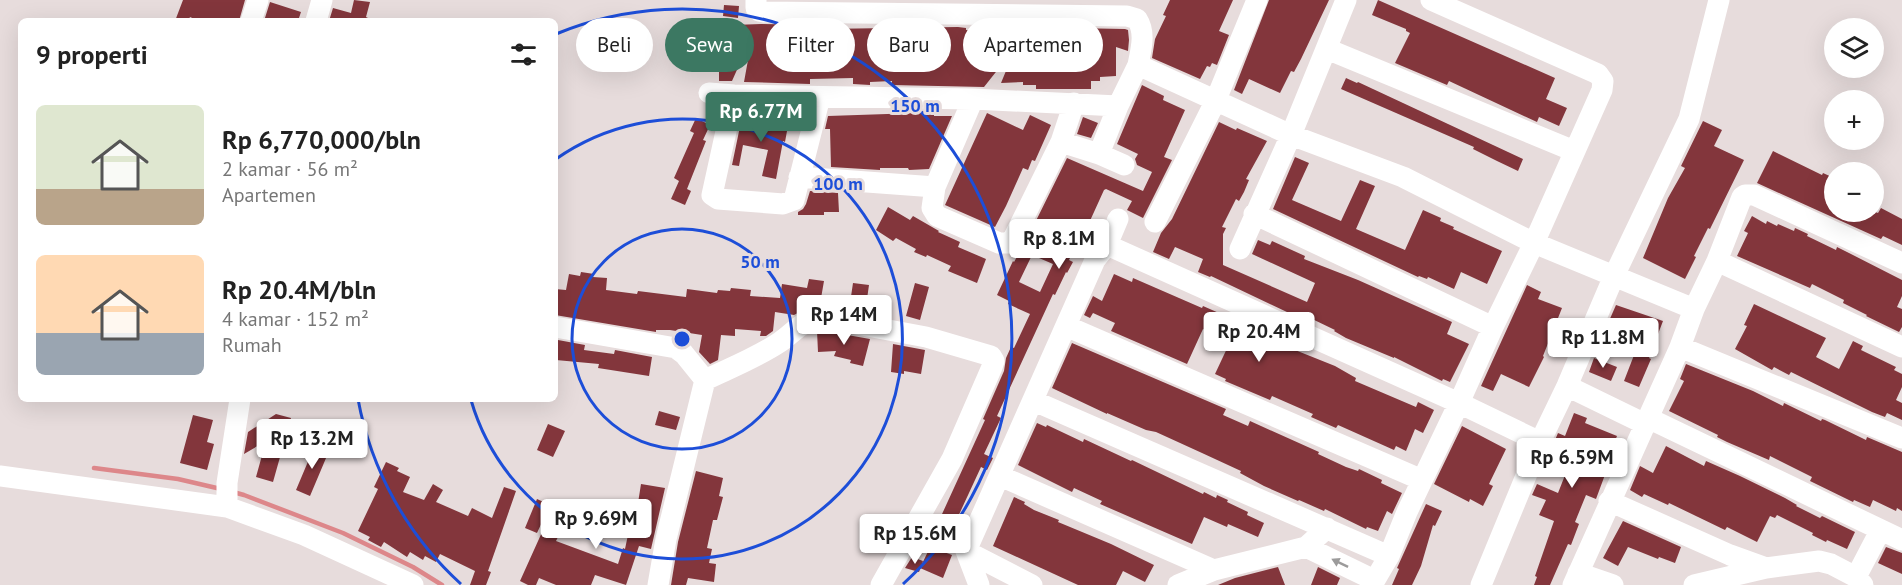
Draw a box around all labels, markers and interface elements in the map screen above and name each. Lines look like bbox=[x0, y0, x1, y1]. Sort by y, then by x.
chip: Beli bbox=[576, 18, 653, 72]
chip: Sewa bbox=[665, 18, 754, 72]
chip: Filter bbox=[766, 18, 855, 72]
chip: Baru bbox=[867, 18, 951, 72]
chip: Apartemen bbox=[963, 18, 1103, 72]
map controls bbox=[1824, 18, 1884, 222]
button: layers bbox=[1824, 18, 1884, 78]
text: 9 properti bbox=[36, 38, 148, 71]
icon: filters bbox=[507, 38, 540, 71]
button: + bbox=[1824, 90, 1884, 150]
pin: Rp 6.77M bbox=[699, 92, 823, 143]
text: 150 m bbox=[890, 94, 940, 117]
text: Rp 6.77M bbox=[720, 98, 802, 124]
text: Rp 6,770,000/bln bbox=[222, 123, 421, 156]
icon: home bbox=[84, 129, 156, 201]
text: 2 kamar · 56 m² bbox=[222, 156, 358, 182]
button: − bbox=[1824, 162, 1884, 222]
text: 100 m bbox=[813, 172, 863, 195]
text: Apartemen bbox=[222, 182, 316, 208]
pin: Rp 8.1M bbox=[1004, 219, 1114, 270]
text: Rp 8.1M bbox=[1023, 225, 1095, 251]
text: 50 m bbox=[740, 250, 780, 273]
text: Rp 20.4M/bln bbox=[222, 273, 376, 306]
icon: home bbox=[84, 279, 156, 351]
pin: Rp 14M bbox=[795, 295, 893, 346]
text: Rp 14M bbox=[811, 301, 877, 327]
text: 4 kamar · 152 m² bbox=[222, 306, 369, 332]
pin: Rp 20.4M bbox=[1197, 312, 1321, 363]
text: Rp 20.4M bbox=[1218, 318, 1300, 344]
pin: Rp 11.8M bbox=[1541, 318, 1665, 369]
text: Rp 11.8M bbox=[1562, 324, 1644, 350]
centre of rings bbox=[672, 329, 692, 349]
text: Rumah bbox=[222, 332, 282, 358]
pin: Rp 13.2M bbox=[250, 419, 374, 470]
text: Rp 13.2M bbox=[271, 425, 353, 451]
pin: Rp 6.59M bbox=[1510, 438, 1634, 489]
text: Rp 6.59M bbox=[1531, 444, 1613, 470]
pin: Rp 9.69M bbox=[534, 499, 658, 550]
text: Rp 9.69M bbox=[555, 505, 637, 531]
pin: Rp 15.6M bbox=[853, 514, 977, 565]
text: Rp 15.6M bbox=[874, 520, 956, 546]
one-way arrow bbox=[1332, 559, 1349, 568]

